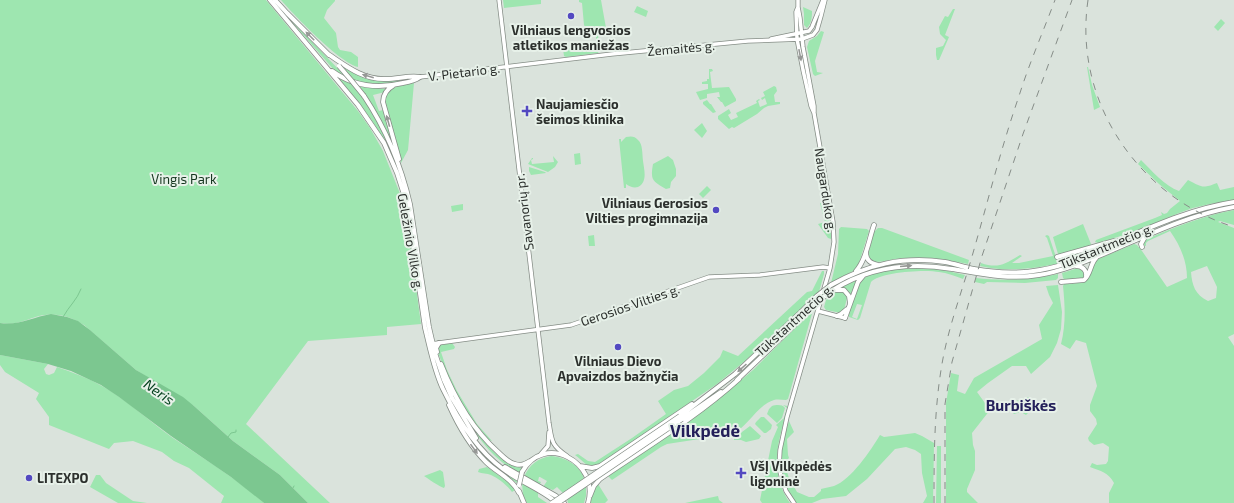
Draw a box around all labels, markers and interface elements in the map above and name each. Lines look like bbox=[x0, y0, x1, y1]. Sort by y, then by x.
marker: Vilniaus lengvosios atletikos maniežas bbox=[566, 11, 576, 21]
place label: Vilniaus lengvosios atletikos maniežas bbox=[511, 22, 631, 53]
one-way arrow bbox=[305, 31, 315, 41]
street label: Žemaitės g. bbox=[647, 37, 715, 59]
one-way arrow bbox=[797, 49, 803, 61]
street label: V. Pietario g. bbox=[427, 60, 501, 84]
one-way arrow bbox=[362, 73, 374, 79]
place label: Naujamiesčio šeimos klinika bbox=[536, 96, 624, 127]
marker: Naujamiesčio šeimos klinika bbox=[521, 105, 533, 117]
one-way arrow bbox=[385, 114, 391, 126]
street label: Naugarduko g. bbox=[811, 147, 841, 233]
park label: Vingis Park bbox=[151, 171, 217, 187]
street label: Savanorių pr. bbox=[511, 173, 537, 251]
street label: Geležinio Vilko g. bbox=[395, 192, 427, 292]
place label: Vilniaus Gerosios Vilties progimnazija bbox=[586, 195, 708, 226]
marker: Vilniaus Gerosios Vilties progimnazija bbox=[711, 205, 721, 215]
street label: Tūkstantmečio g. bbox=[1057, 220, 1155, 272]
one-way arrow bbox=[900, 262, 912, 269]
street label: Gerosios Vilties g. bbox=[578, 281, 682, 329]
street label: Tūkstantmečio g. bbox=[751, 281, 837, 359]
marker: Vilniaus Dievo Apvaizdos bažnyčia bbox=[613, 342, 623, 352]
place label: Vilniaus Dievo Apvaizdos bažnyčia bbox=[557, 353, 679, 384]
one-way arrow bbox=[737, 363, 748, 372]
water label: Neris bbox=[141, 375, 178, 408]
district label: Burbiškės bbox=[986, 396, 1056, 414]
district label: Vilkpėdė bbox=[670, 420, 740, 440]
one-way arrow bbox=[470, 443, 479, 454]
place label: VšĮ Vilkpėdės ligoninė bbox=[750, 458, 832, 489]
marker: VšĮ Vilkpėdės ligoninė bbox=[735, 467, 747, 479]
place label: LITEXPO bbox=[37, 470, 89, 486]
marker: LITEXPO bbox=[24, 473, 34, 483]

